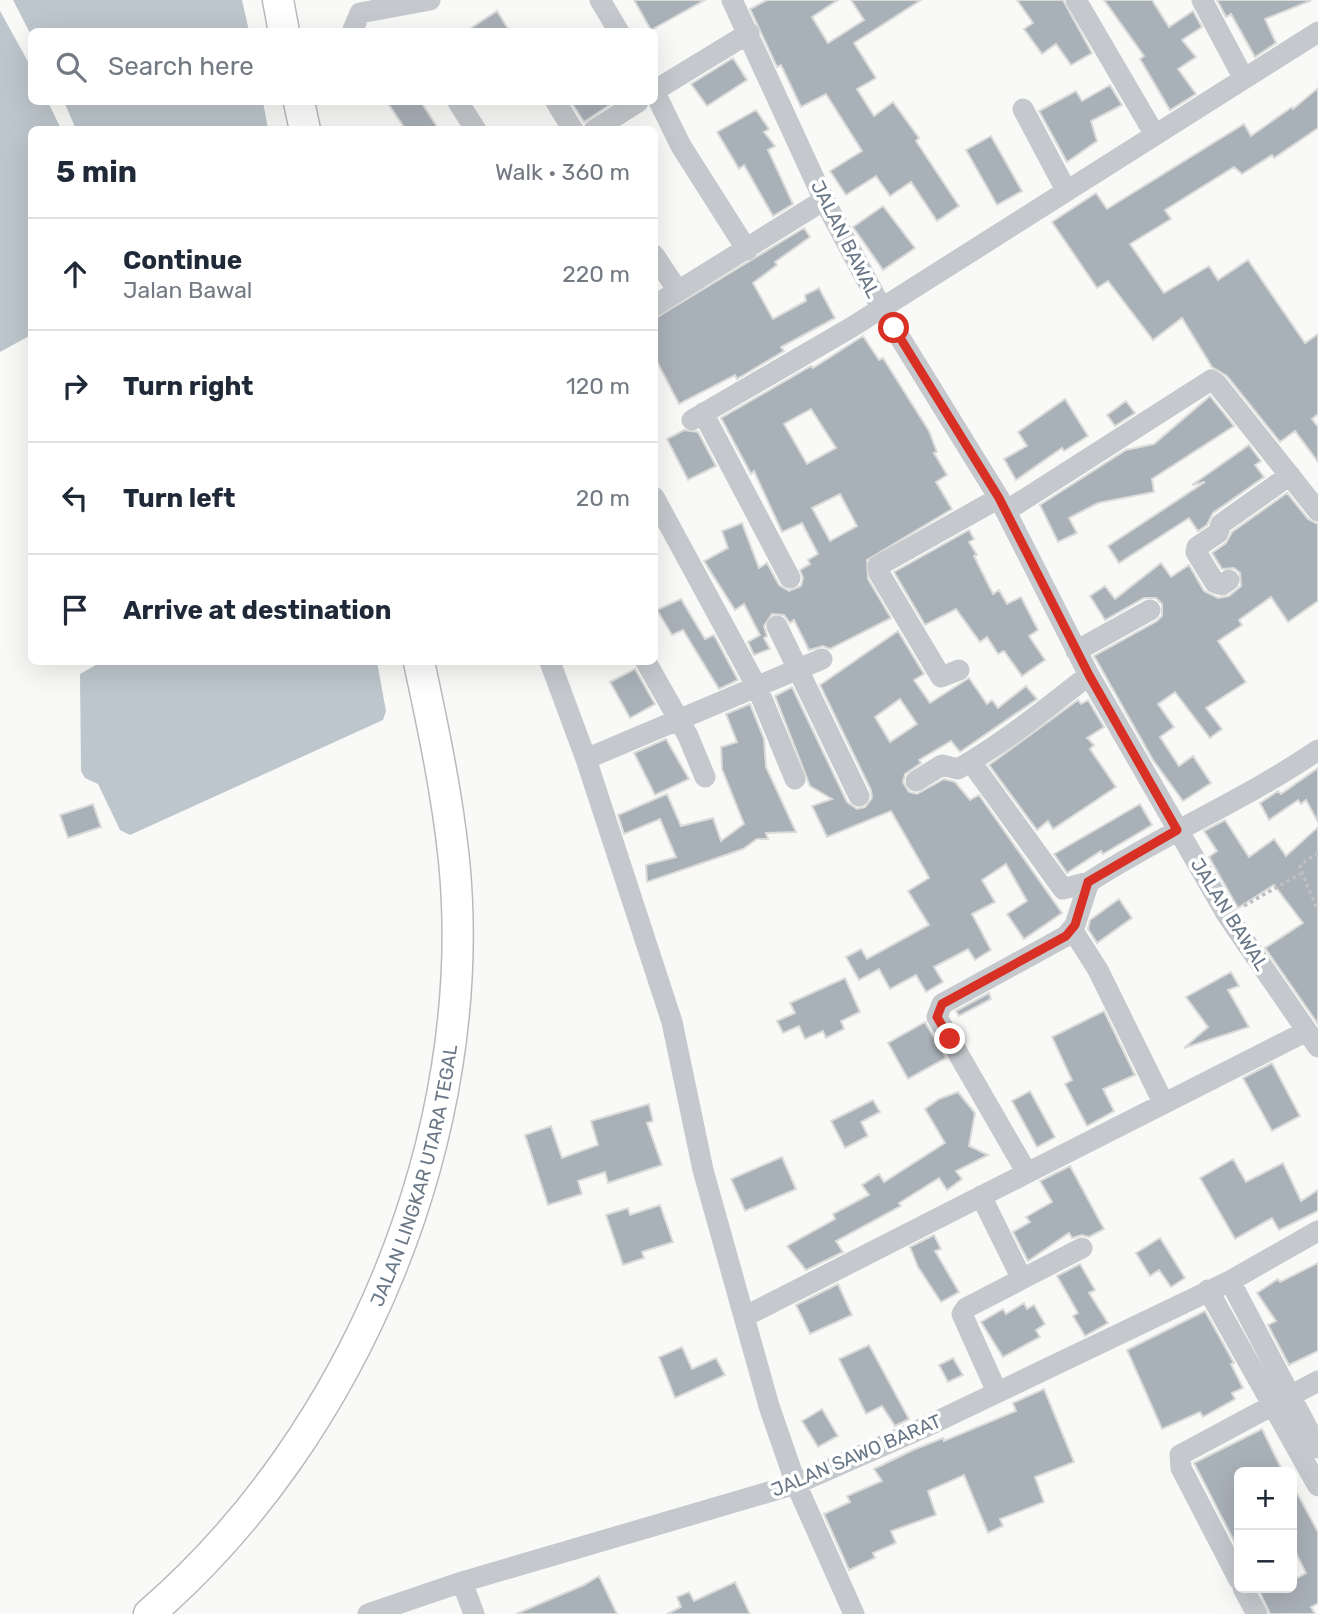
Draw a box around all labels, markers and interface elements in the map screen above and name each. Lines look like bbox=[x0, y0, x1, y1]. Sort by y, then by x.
search box bbox=[28, 28, 658, 105]
icon: search bbox=[52, 48, 90, 86]
text: Search here bbox=[108, 51, 254, 82]
text: 5 min bbox=[56, 154, 137, 190]
text: Walk · 360 m bbox=[495, 158, 630, 186]
street label: JALAN BAWAL bbox=[806, 177, 885, 302]
text: Continue bbox=[123, 245, 242, 276]
icon: ahead bbox=[56, 255, 94, 293]
text: 220 m bbox=[562, 260, 630, 288]
text: Jalan Bawal bbox=[123, 276, 252, 304]
route start bbox=[878, 312, 909, 343]
icon: right bbox=[56, 367, 94, 405]
text: Turn right bbox=[123, 371, 253, 402]
text: 120 m bbox=[566, 372, 630, 400]
icon: left bbox=[56, 479, 94, 517]
text: Turn left bbox=[123, 483, 235, 514]
text: 20 m bbox=[576, 484, 630, 512]
icon: arrive bbox=[56, 591, 94, 629]
text: Arrive at destination bbox=[123, 595, 391, 626]
street label: JALAN BAWAL bbox=[1186, 854, 1274, 975]
route end bbox=[934, 1023, 965, 1054]
street label: JALAN LINGKAR UTARA TEGAL bbox=[365, 1043, 462, 1310]
street label: JALAN SAWO BARAT bbox=[768, 1409, 945, 1502]
map controls bbox=[1234, 1467, 1297, 1593]
button: + bbox=[1234, 1467, 1297, 1530]
button: − bbox=[1234, 1530, 1297, 1593]

